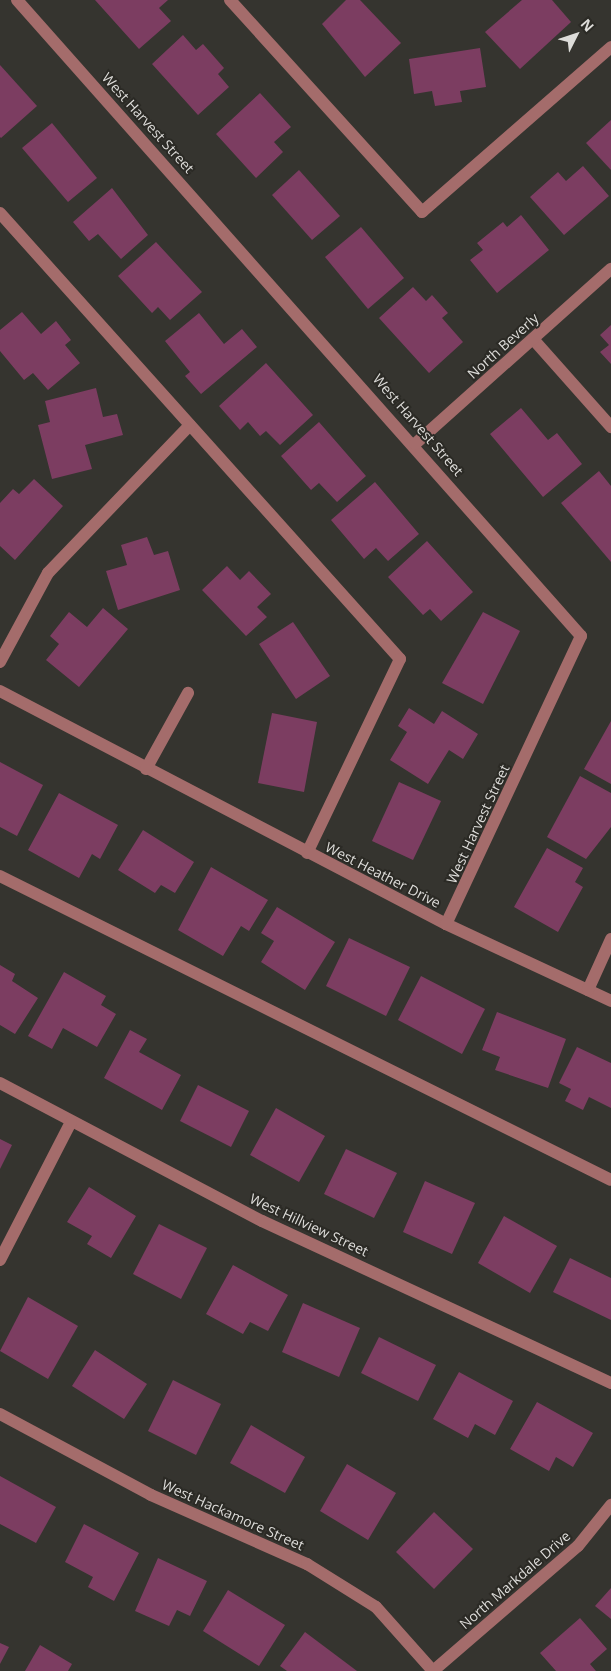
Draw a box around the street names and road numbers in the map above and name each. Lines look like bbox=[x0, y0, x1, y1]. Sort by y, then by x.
street label: West Harvest Street bbox=[99, 69, 197, 177]
street label: North Beverly bbox=[464, 310, 542, 382]
street label: West Harvest Street bbox=[369, 371, 467, 479]
street label: West Harvest Street bbox=[443, 762, 513, 886]
street label: West Heather Drive bbox=[323, 839, 443, 911]
street label: West Hillview Street bbox=[247, 1190, 371, 1260]
street label: West Hackamore Street bbox=[159, 1476, 307, 1554]
street label: North Markdale Drive bbox=[456, 1527, 574, 1633]

